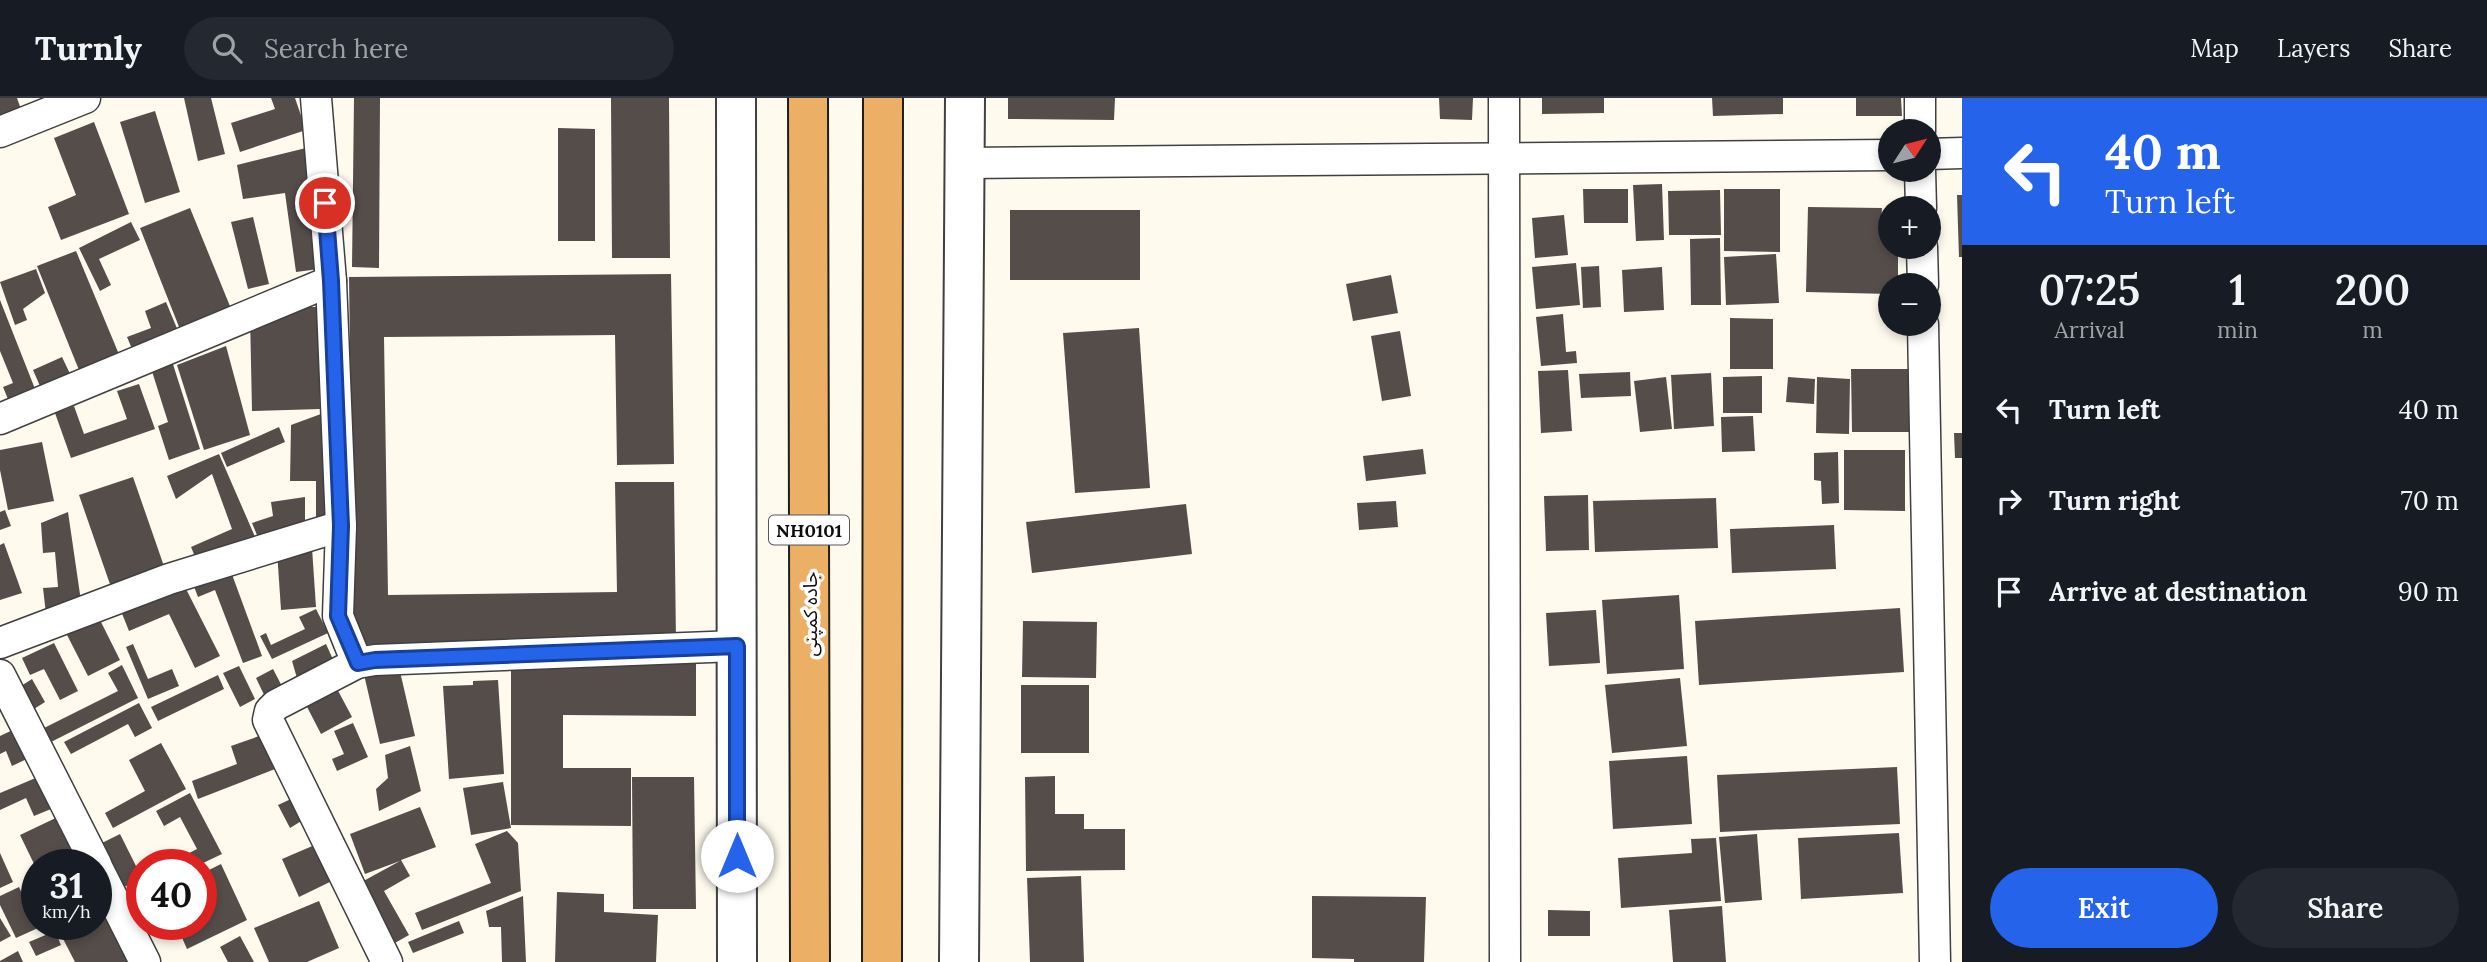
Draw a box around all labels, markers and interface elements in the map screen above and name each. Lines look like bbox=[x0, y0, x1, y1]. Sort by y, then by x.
search box bbox=[184, 17, 674, 80]
text: Turnly bbox=[35, 27, 142, 69]
icon: search bbox=[208, 29, 246, 67]
text: Search here bbox=[264, 32, 408, 65]
text: Map bbox=[2190, 33, 2239, 64]
text: Layers bbox=[2277, 33, 2350, 64]
text: Share bbox=[2388, 33, 2452, 64]
north arrow bbox=[1878, 119, 1941, 182]
map controls bbox=[1878, 119, 1941, 336]
text: 40 m bbox=[2105, 120, 2221, 182]
icon: left bbox=[1990, 126, 2081, 217]
pin bbox=[295, 173, 355, 233]
text: Turn left bbox=[2105, 181, 2235, 222]
icon: arrive bbox=[306, 184, 344, 222]
button: + bbox=[1878, 196, 1941, 259]
text: 07:25 bbox=[2039, 263, 2140, 317]
text: 1 bbox=[2229, 263, 2246, 317]
text: 200 bbox=[2335, 263, 2410, 317]
button: − bbox=[1878, 273, 1941, 336]
text: Arrival bbox=[2054, 315, 2125, 344]
text: min bbox=[2217, 315, 2258, 344]
text: m bbox=[2362, 315, 2383, 344]
icon: left bbox=[1990, 391, 2028, 429]
text: Turn left bbox=[2049, 393, 2160, 426]
text: 40 m bbox=[2399, 393, 2459, 426]
icon: right bbox=[1990, 482, 2028, 520]
text: Turn right bbox=[2049, 484, 2180, 517]
text: 70 m bbox=[2401, 484, 2459, 517]
road number: NH0101 bbox=[769, 516, 849, 544]
street label: جاده کمپنی bbox=[798, 572, 823, 656]
icon: arrive bbox=[1990, 573, 2028, 611]
text: Arrive at destination bbox=[2049, 575, 2307, 608]
text: 90 m bbox=[2398, 575, 2459, 608]
position arrow bbox=[700, 819, 774, 893]
speed limit sign: 40 bbox=[126, 849, 217, 940]
text: 31 bbox=[50, 863, 83, 908]
button: Exit bbox=[1990, 868, 2218, 948]
button: Share bbox=[2232, 868, 2459, 948]
text: km/h bbox=[42, 900, 91, 923]

